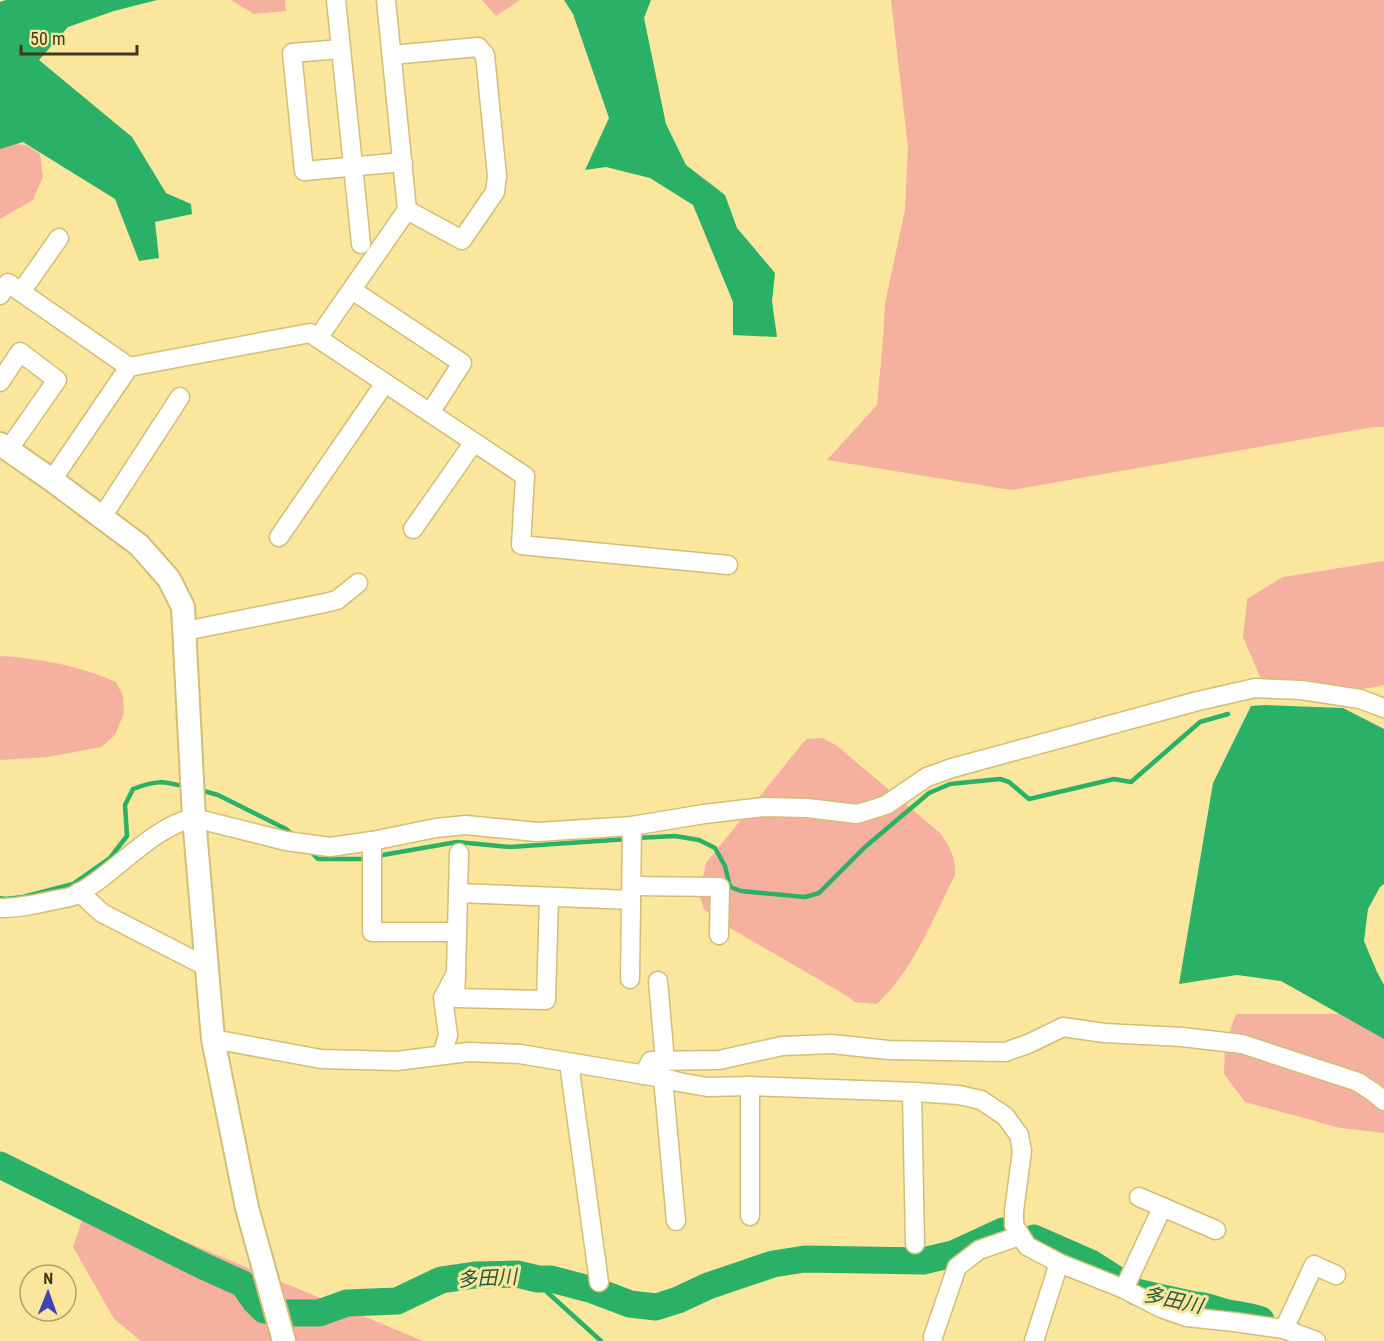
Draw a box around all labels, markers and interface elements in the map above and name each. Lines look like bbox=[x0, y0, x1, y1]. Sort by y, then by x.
scale bar bbox=[21, 18, 136, 56]
text: 50 m bbox=[30, 28, 65, 49]
north arrow bbox=[18, 1263, 78, 1323]
water label: 多田川 bbox=[456, 1264, 520, 1292]
text: N bbox=[43, 1269, 53, 1288]
water label: 多田川 bbox=[1141, 1282, 1207, 1318]

